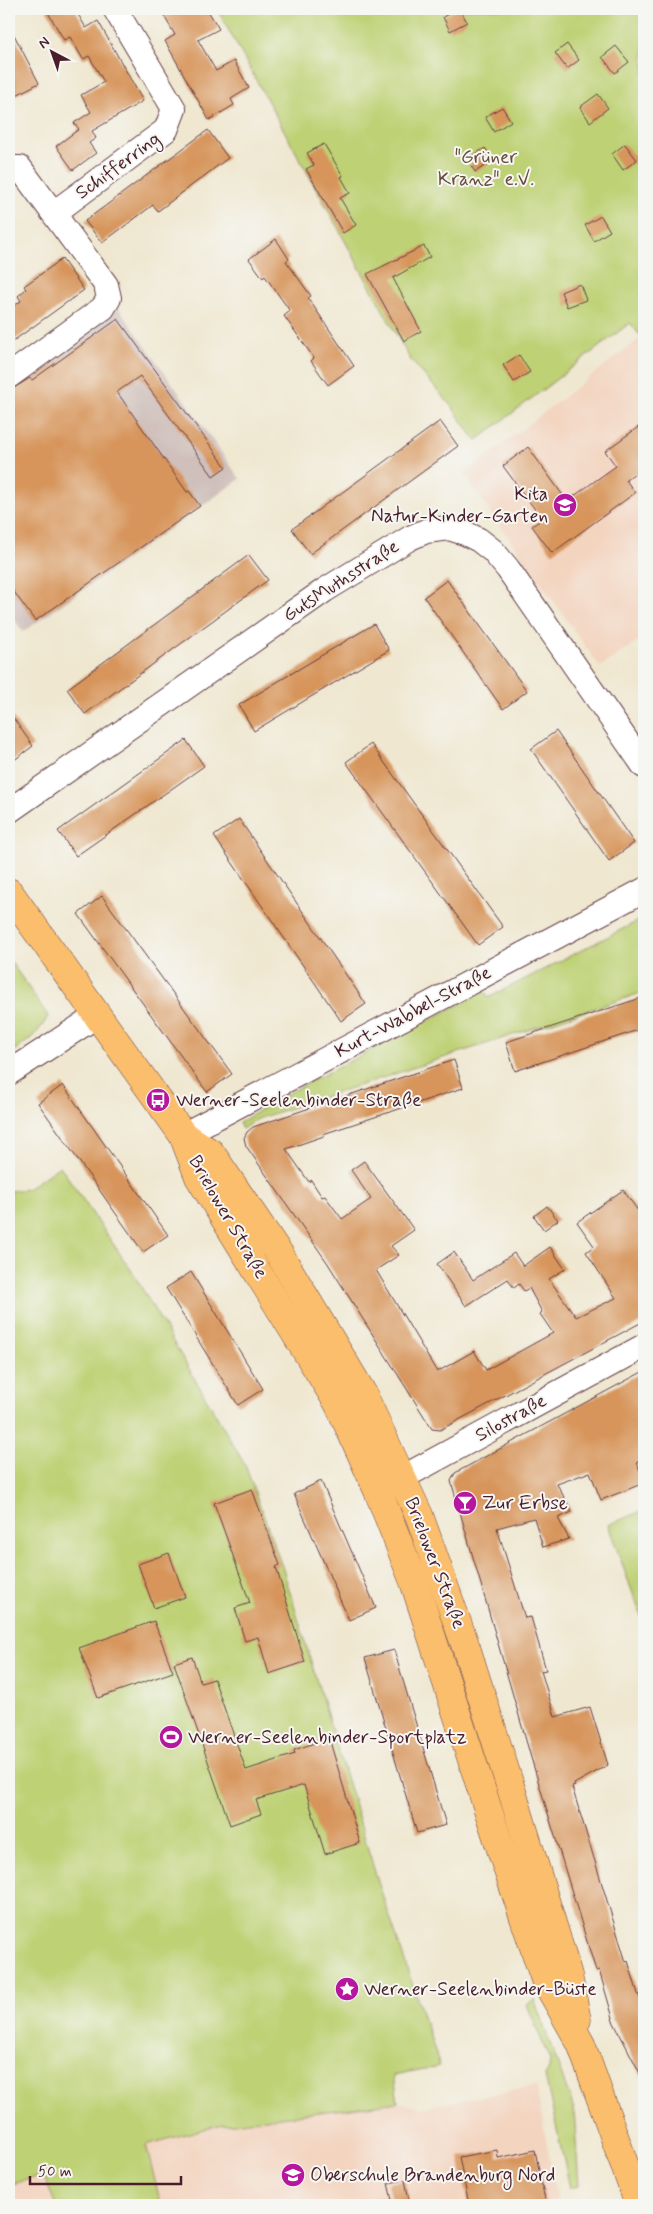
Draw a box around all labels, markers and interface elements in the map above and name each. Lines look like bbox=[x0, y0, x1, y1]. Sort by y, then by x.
north arrow bbox=[28, 28, 78, 78]
text: N bbox=[35, 33, 54, 53]
street label: Schifferring bbox=[71, 127, 167, 207]
park label: "Grüner Kranz" e.V. bbox=[438, 145, 534, 192]
place label: Kita Natur-Kinder-Garten bbox=[371, 482, 548, 529]
school or university icon: Kita Natur-Kinder-Garten bbox=[552, 492, 578, 518]
street label: GutsMuthsstraße bbox=[278, 534, 404, 628]
street label: Kurt-Wabbel-Straße bbox=[330, 960, 496, 1064]
bus stop icon: Werner-Seelenbinder-Straße bbox=[145, 1087, 171, 1113]
place label: Werner-Seelenbinder-Straße bbox=[176, 1088, 421, 1113]
street label: Brielower Straße bbox=[183, 1151, 273, 1283]
street label: Silostraße bbox=[471, 1388, 551, 1448]
bar icon: Zur Erbse bbox=[452, 1490, 478, 1516]
place label: Zur Erbse bbox=[482, 1491, 568, 1516]
street label: Brielower Straße bbox=[398, 1494, 472, 1632]
sports icon: Werner-Seelenbinder-Sportplatz bbox=[158, 1724, 184, 1750]
place label: Werner-Seelenbinder-Sportplatz bbox=[188, 1725, 467, 1750]
place icon: Werner-Seelenbinder-Büste bbox=[334, 1976, 360, 2002]
place label: Werner-Seelenbinder-Büste bbox=[364, 1977, 597, 2002]
scale bar bbox=[30, 2154, 181, 2186]
text: 50 m bbox=[38, 2162, 72, 2182]
school or university icon: Oberschule Brandenburg Nord bbox=[280, 2162, 306, 2188]
place label: Oberschule Brandenburg Nord bbox=[310, 2163, 555, 2190]

